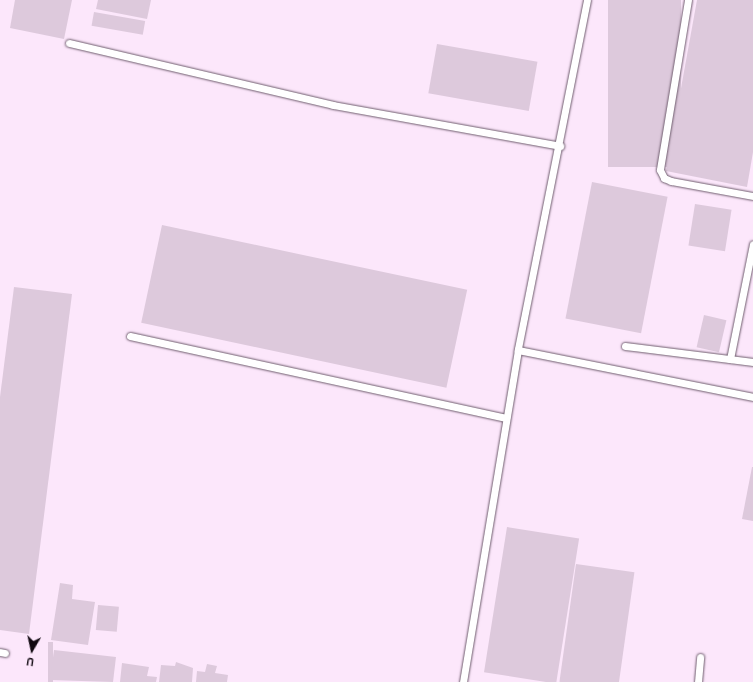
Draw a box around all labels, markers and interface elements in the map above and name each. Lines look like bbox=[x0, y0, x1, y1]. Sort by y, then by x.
north arrow bbox=[12, 630, 52, 670]
text: U bbox=[25, 654, 35, 669]

